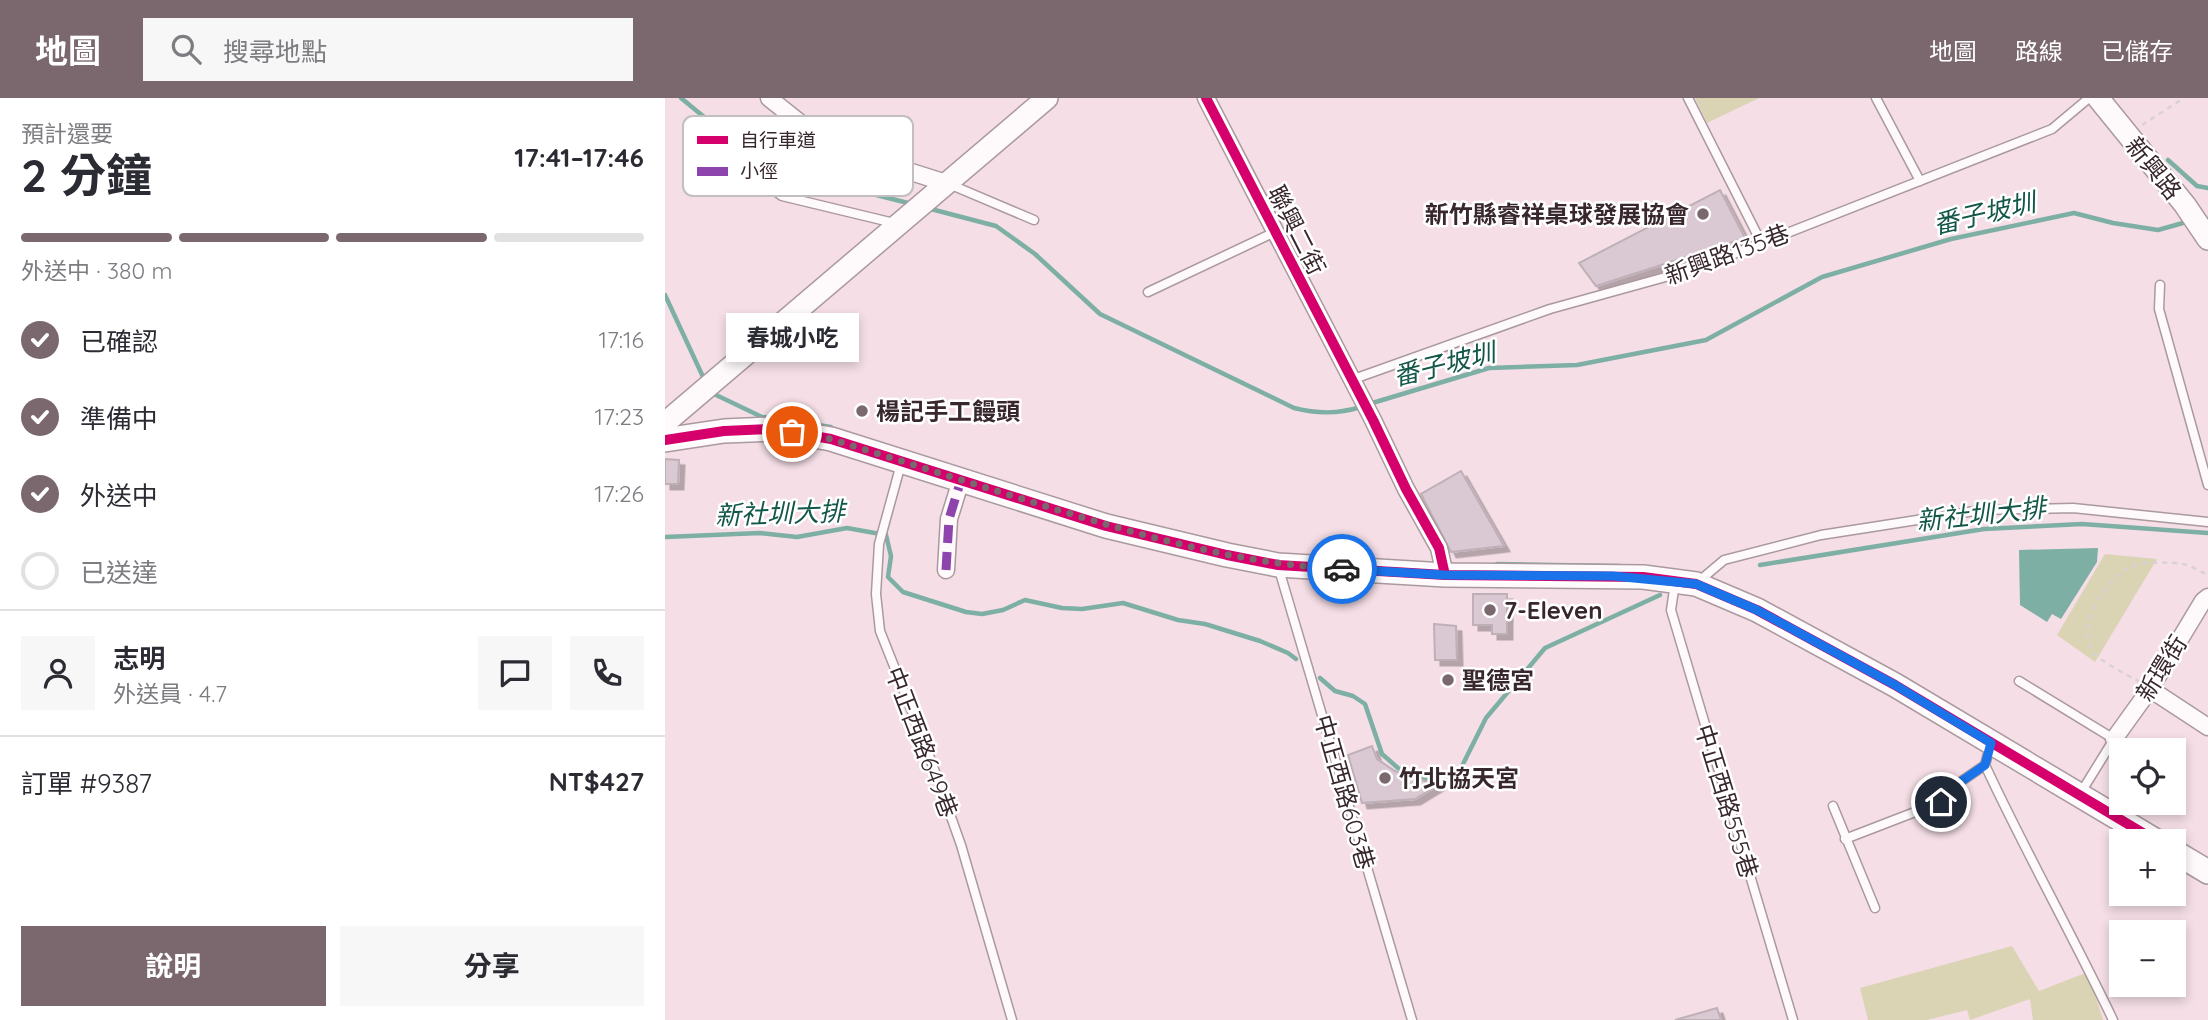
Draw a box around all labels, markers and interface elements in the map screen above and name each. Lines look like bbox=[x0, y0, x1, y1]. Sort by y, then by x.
search box bbox=[143, 18, 633, 81]
text: 地圖 bbox=[35, 30, 101, 71]
icon: search bbox=[167, 30, 205, 68]
text: 搜尋地點 bbox=[223, 35, 327, 68]
text: 地圖 bbox=[1929, 36, 1977, 66]
text: 路線 bbox=[2015, 36, 2063, 66]
text: 已儲存 bbox=[2101, 36, 2173, 66]
legend bbox=[683, 116, 913, 196]
text: 預計還要 bbox=[21, 119, 113, 148]
text: 自行車道 bbox=[740, 128, 816, 152]
street label: 新興路 bbox=[2120, 131, 2188, 205]
text: 17:41–17:46 bbox=[514, 141, 644, 174]
text: 2 分鐘 bbox=[21, 146, 152, 204]
text: 小徑 bbox=[740, 159, 778, 183]
street label: 聯興二街 bbox=[1262, 180, 1332, 280]
water label: 番子坡圳 bbox=[1930, 184, 2042, 241]
place label: 新竹縣睿祥桌球發展協會 bbox=[1425, 199, 1689, 229]
marker: 新竹縣睿祥桌球發展協會 bbox=[1695, 206, 1711, 222]
street label: 新興路135巷 bbox=[1661, 218, 1793, 290]
text: 外送中 · 380 m bbox=[21, 256, 172, 285]
callout: 春城小吃 bbox=[725, 313, 859, 362]
icon: check bbox=[21, 321, 59, 359]
text: 春城小吃 bbox=[747, 323, 839, 352]
text: 已確認 bbox=[80, 325, 158, 358]
text: 17:16 bbox=[599, 325, 644, 354]
water label: 番子坡圳 bbox=[1390, 334, 1502, 393]
place label: 楊記手工饅頭 bbox=[876, 396, 1020, 426]
icon: check bbox=[21, 398, 59, 436]
text: 準備中 bbox=[80, 402, 158, 435]
text: 17:23 bbox=[595, 402, 644, 431]
pin bbox=[762, 402, 822, 462]
marker: 楊記手工饅頭 bbox=[854, 403, 870, 419]
icon: bag bbox=[773, 413, 811, 451]
icon: check bbox=[21, 475, 59, 513]
text: 外送中 bbox=[80, 479, 158, 512]
text: 17:26 bbox=[594, 479, 644, 508]
water label: 新社圳大排 bbox=[1915, 490, 2050, 537]
water label: 新社圳大排 bbox=[714, 494, 849, 532]
courier bbox=[1307, 534, 1377, 604]
icon: car bbox=[1323, 550, 1361, 588]
text: 已送達 bbox=[80, 556, 158, 589]
place label: 7-Eleven bbox=[1504, 595, 1603, 625]
marker: 7-Eleven bbox=[1482, 602, 1498, 618]
street label: 新環街 bbox=[2129, 630, 2193, 706]
button: person bbox=[21, 636, 95, 710]
button: chat bbox=[478, 636, 552, 710]
button: phone bbox=[570, 636, 644, 710]
text: 志明 bbox=[113, 642, 165, 675]
street label: 中正西路649巷 bbox=[880, 662, 964, 822]
place label: 聖德宮 bbox=[1462, 665, 1534, 695]
marker: 聖德宮 bbox=[1440, 672, 1456, 688]
text: 外送員 · 4.7 bbox=[113, 679, 227, 708]
street label: 中正西路603巷 bbox=[1309, 711, 1381, 873]
street label: 中正西路555巷 bbox=[1689, 720, 1765, 882]
map controls bbox=[2109, 738, 2186, 997]
button: locate bbox=[2109, 738, 2186, 815]
place label: 竹北協天宮 bbox=[1399, 763, 1519, 793]
text: NT$427 bbox=[549, 765, 644, 798]
text: 訂單 #9387 bbox=[21, 767, 152, 800]
marker: 竹北協天宮 bbox=[1377, 770, 1393, 786]
pin bbox=[1911, 772, 1971, 832]
icon: home bbox=[1922, 783, 1960, 821]
button: + bbox=[2109, 829, 2186, 906]
button: − bbox=[2109, 920, 2186, 997]
button: 說明 bbox=[21, 926, 326, 1006]
button: 分享 bbox=[340, 926, 644, 1006]

